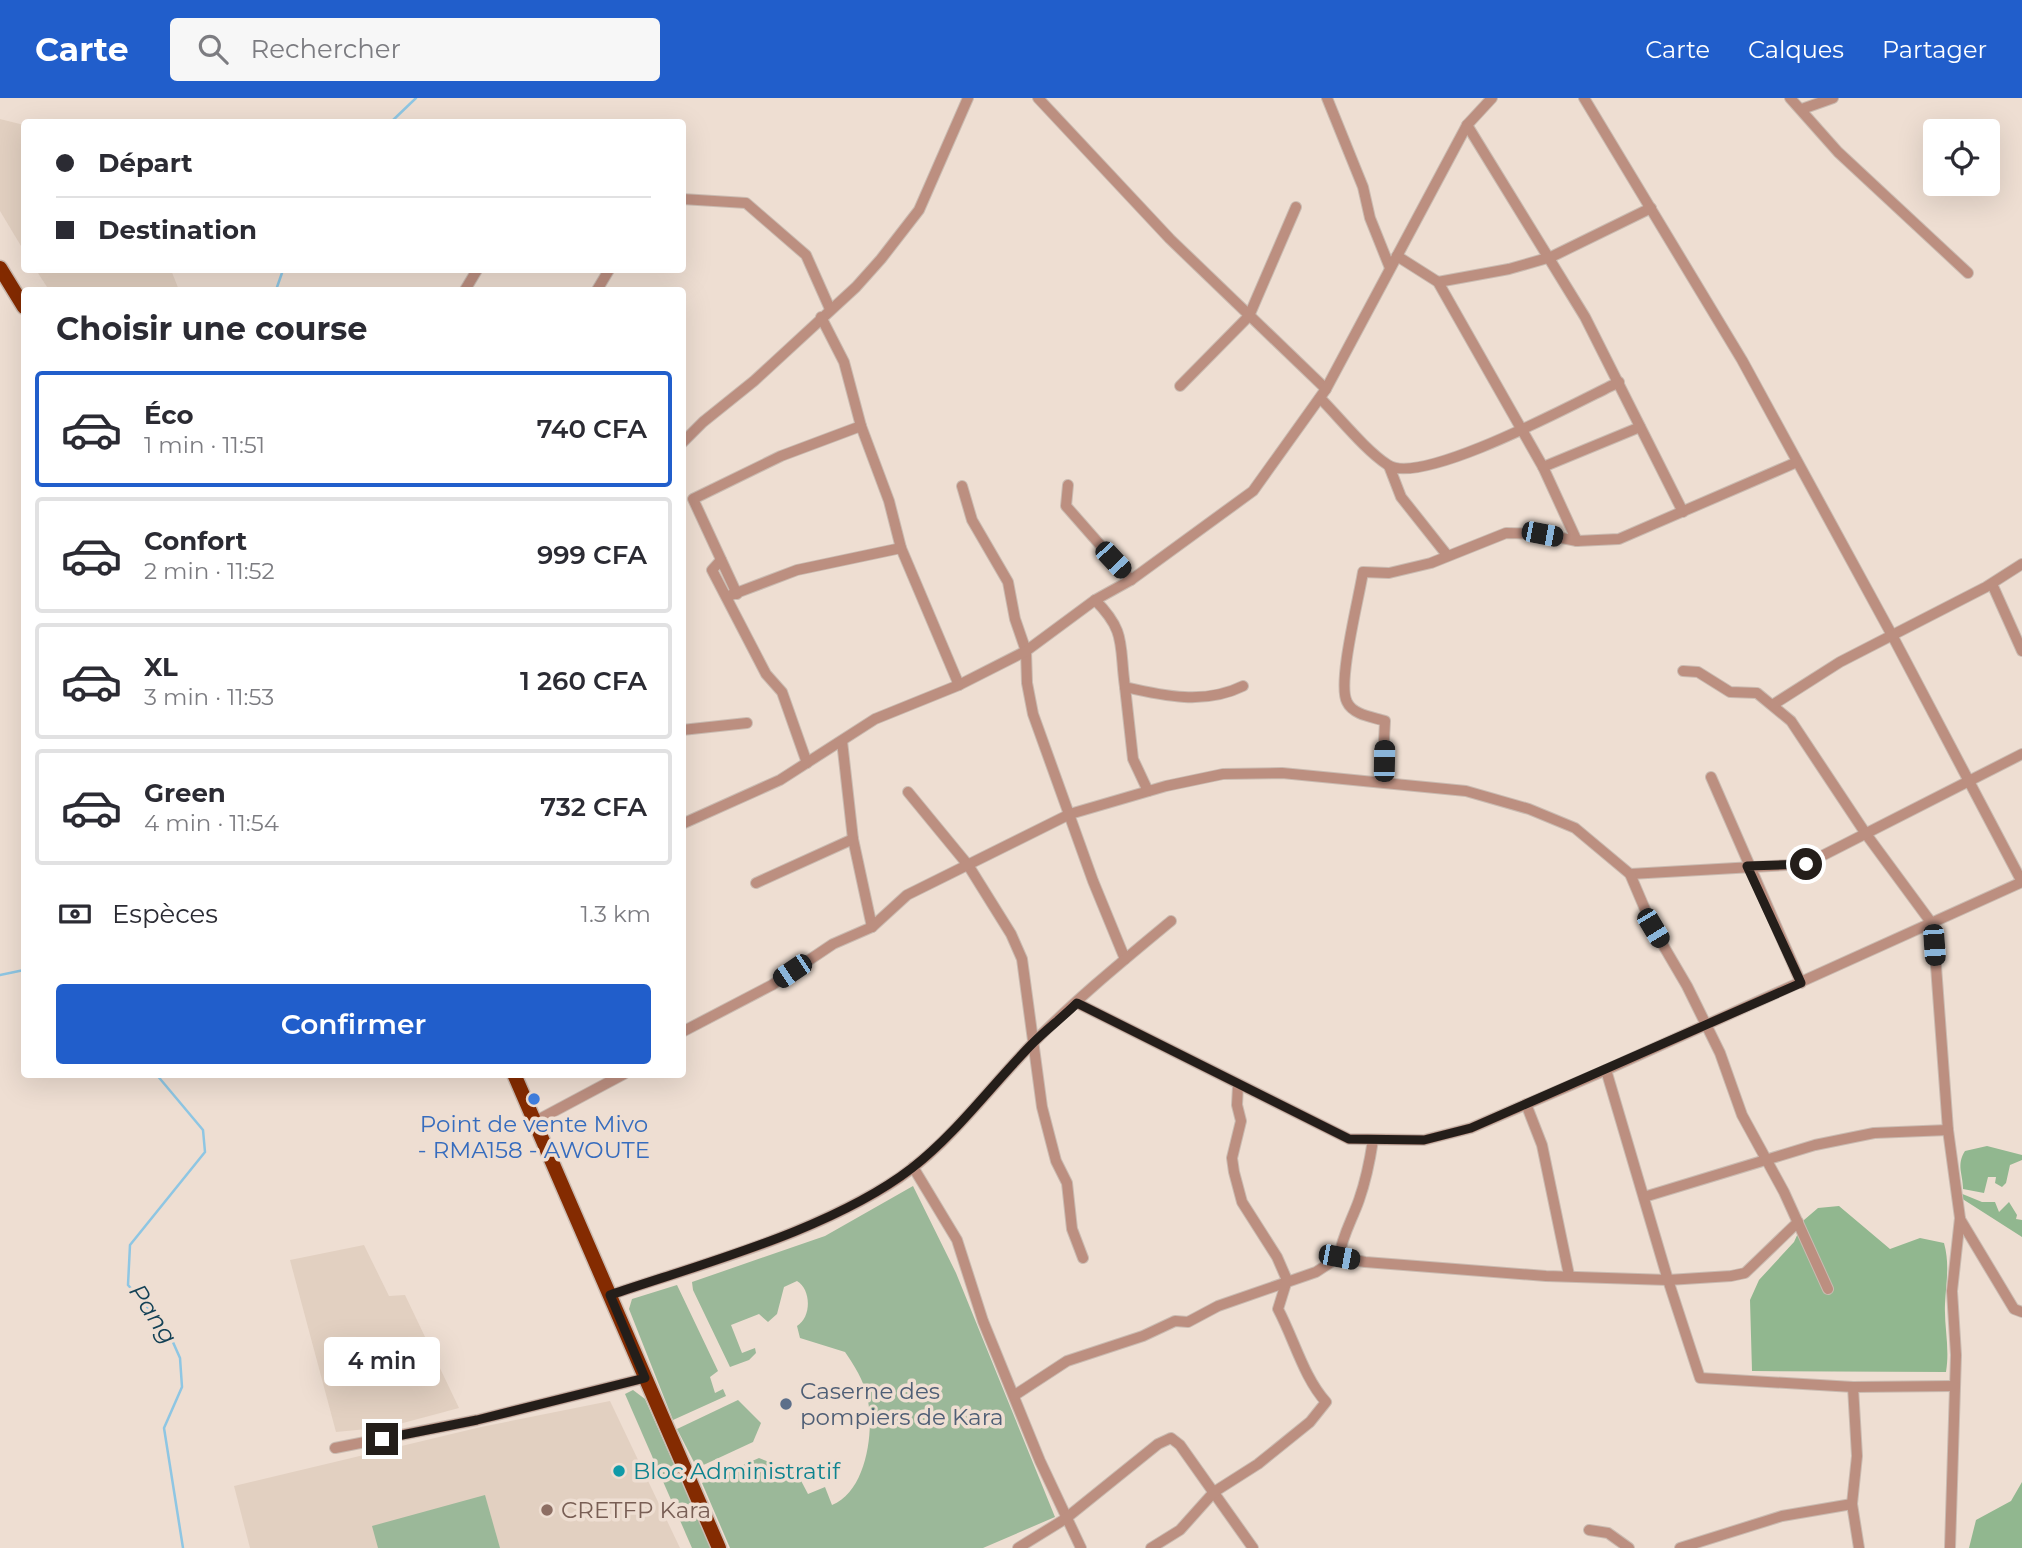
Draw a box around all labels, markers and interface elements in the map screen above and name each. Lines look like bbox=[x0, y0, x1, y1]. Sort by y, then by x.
search box bbox=[170, 18, 660, 81]
text: Carte bbox=[35, 29, 128, 69]
icon: search bbox=[194, 30, 232, 68]
text: Rechercher bbox=[250, 33, 401, 65]
text: Carte bbox=[1645, 35, 1710, 64]
text: Calques bbox=[1748, 35, 1844, 64]
text: Partager bbox=[1882, 35, 1987, 64]
map controls bbox=[1923, 119, 2000, 196]
button: locate bbox=[1923, 119, 2000, 196]
text: Départ bbox=[98, 147, 193, 179]
text: Destination bbox=[98, 214, 257, 246]
text: Choisir une course bbox=[56, 309, 368, 348]
icon: car bbox=[60, 398, 123, 461]
text: Éco bbox=[144, 399, 194, 431]
text: 740 CFA bbox=[537, 413, 647, 445]
text: 1 min · 11:51 bbox=[144, 431, 265, 459]
car bbox=[1520, 520, 1565, 548]
icon: car bbox=[60, 524, 123, 587]
text: Confort bbox=[144, 525, 247, 557]
car bbox=[1091, 537, 1136, 583]
text: 999 CFA bbox=[537, 539, 647, 571]
text: 2 min · 11:52 bbox=[144, 557, 275, 585]
icon: car bbox=[60, 650, 123, 713]
text: XL bbox=[144, 651, 178, 683]
text: 1 260 CFA bbox=[520, 665, 647, 697]
text: 3 min · 11:53 bbox=[144, 683, 274, 711]
car bbox=[1374, 740, 1395, 782]
icon: car bbox=[60, 776, 123, 839]
text: Green bbox=[144, 777, 226, 809]
text: 732 CFA bbox=[540, 791, 647, 823]
text: 4 min · 11:54 bbox=[144, 809, 279, 837]
route start bbox=[1790, 848, 1822, 880]
icon: cash bbox=[56, 895, 94, 933]
text: Espèces bbox=[112, 898, 218, 930]
text: 1.3 km bbox=[581, 900, 651, 928]
car bbox=[1634, 905, 1673, 951]
car bbox=[1923, 923, 1946, 967]
car bbox=[769, 951, 816, 991]
button: Confirmer bbox=[56, 984, 651, 1064]
marker: Point de vente Mivo - RMA158 - AWOUTE bbox=[526, 1091, 542, 1107]
place label: Point de vente Mivo - RMA158 - AWOUTE bbox=[418, 1110, 650, 1164]
car bbox=[1317, 1243, 1362, 1271]
water label: Pang bbox=[123, 1278, 184, 1349]
callout: 4 min bbox=[324, 1338, 440, 1386]
text: 4 min bbox=[348, 1347, 416, 1375]
place label: Caserne des pompiers de Kara bbox=[800, 1377, 1004, 1431]
marker: Caserne des pompiers de Kara bbox=[778, 1396, 794, 1412]
route end bbox=[366, 1423, 398, 1455]
place label: Bloc Administratif bbox=[633, 1457, 841, 1485]
marker: Bloc Administratif bbox=[611, 1463, 627, 1479]
place label: CRETFP Kara bbox=[561, 1496, 711, 1524]
marker: CRETFP Kara bbox=[539, 1502, 555, 1518]

